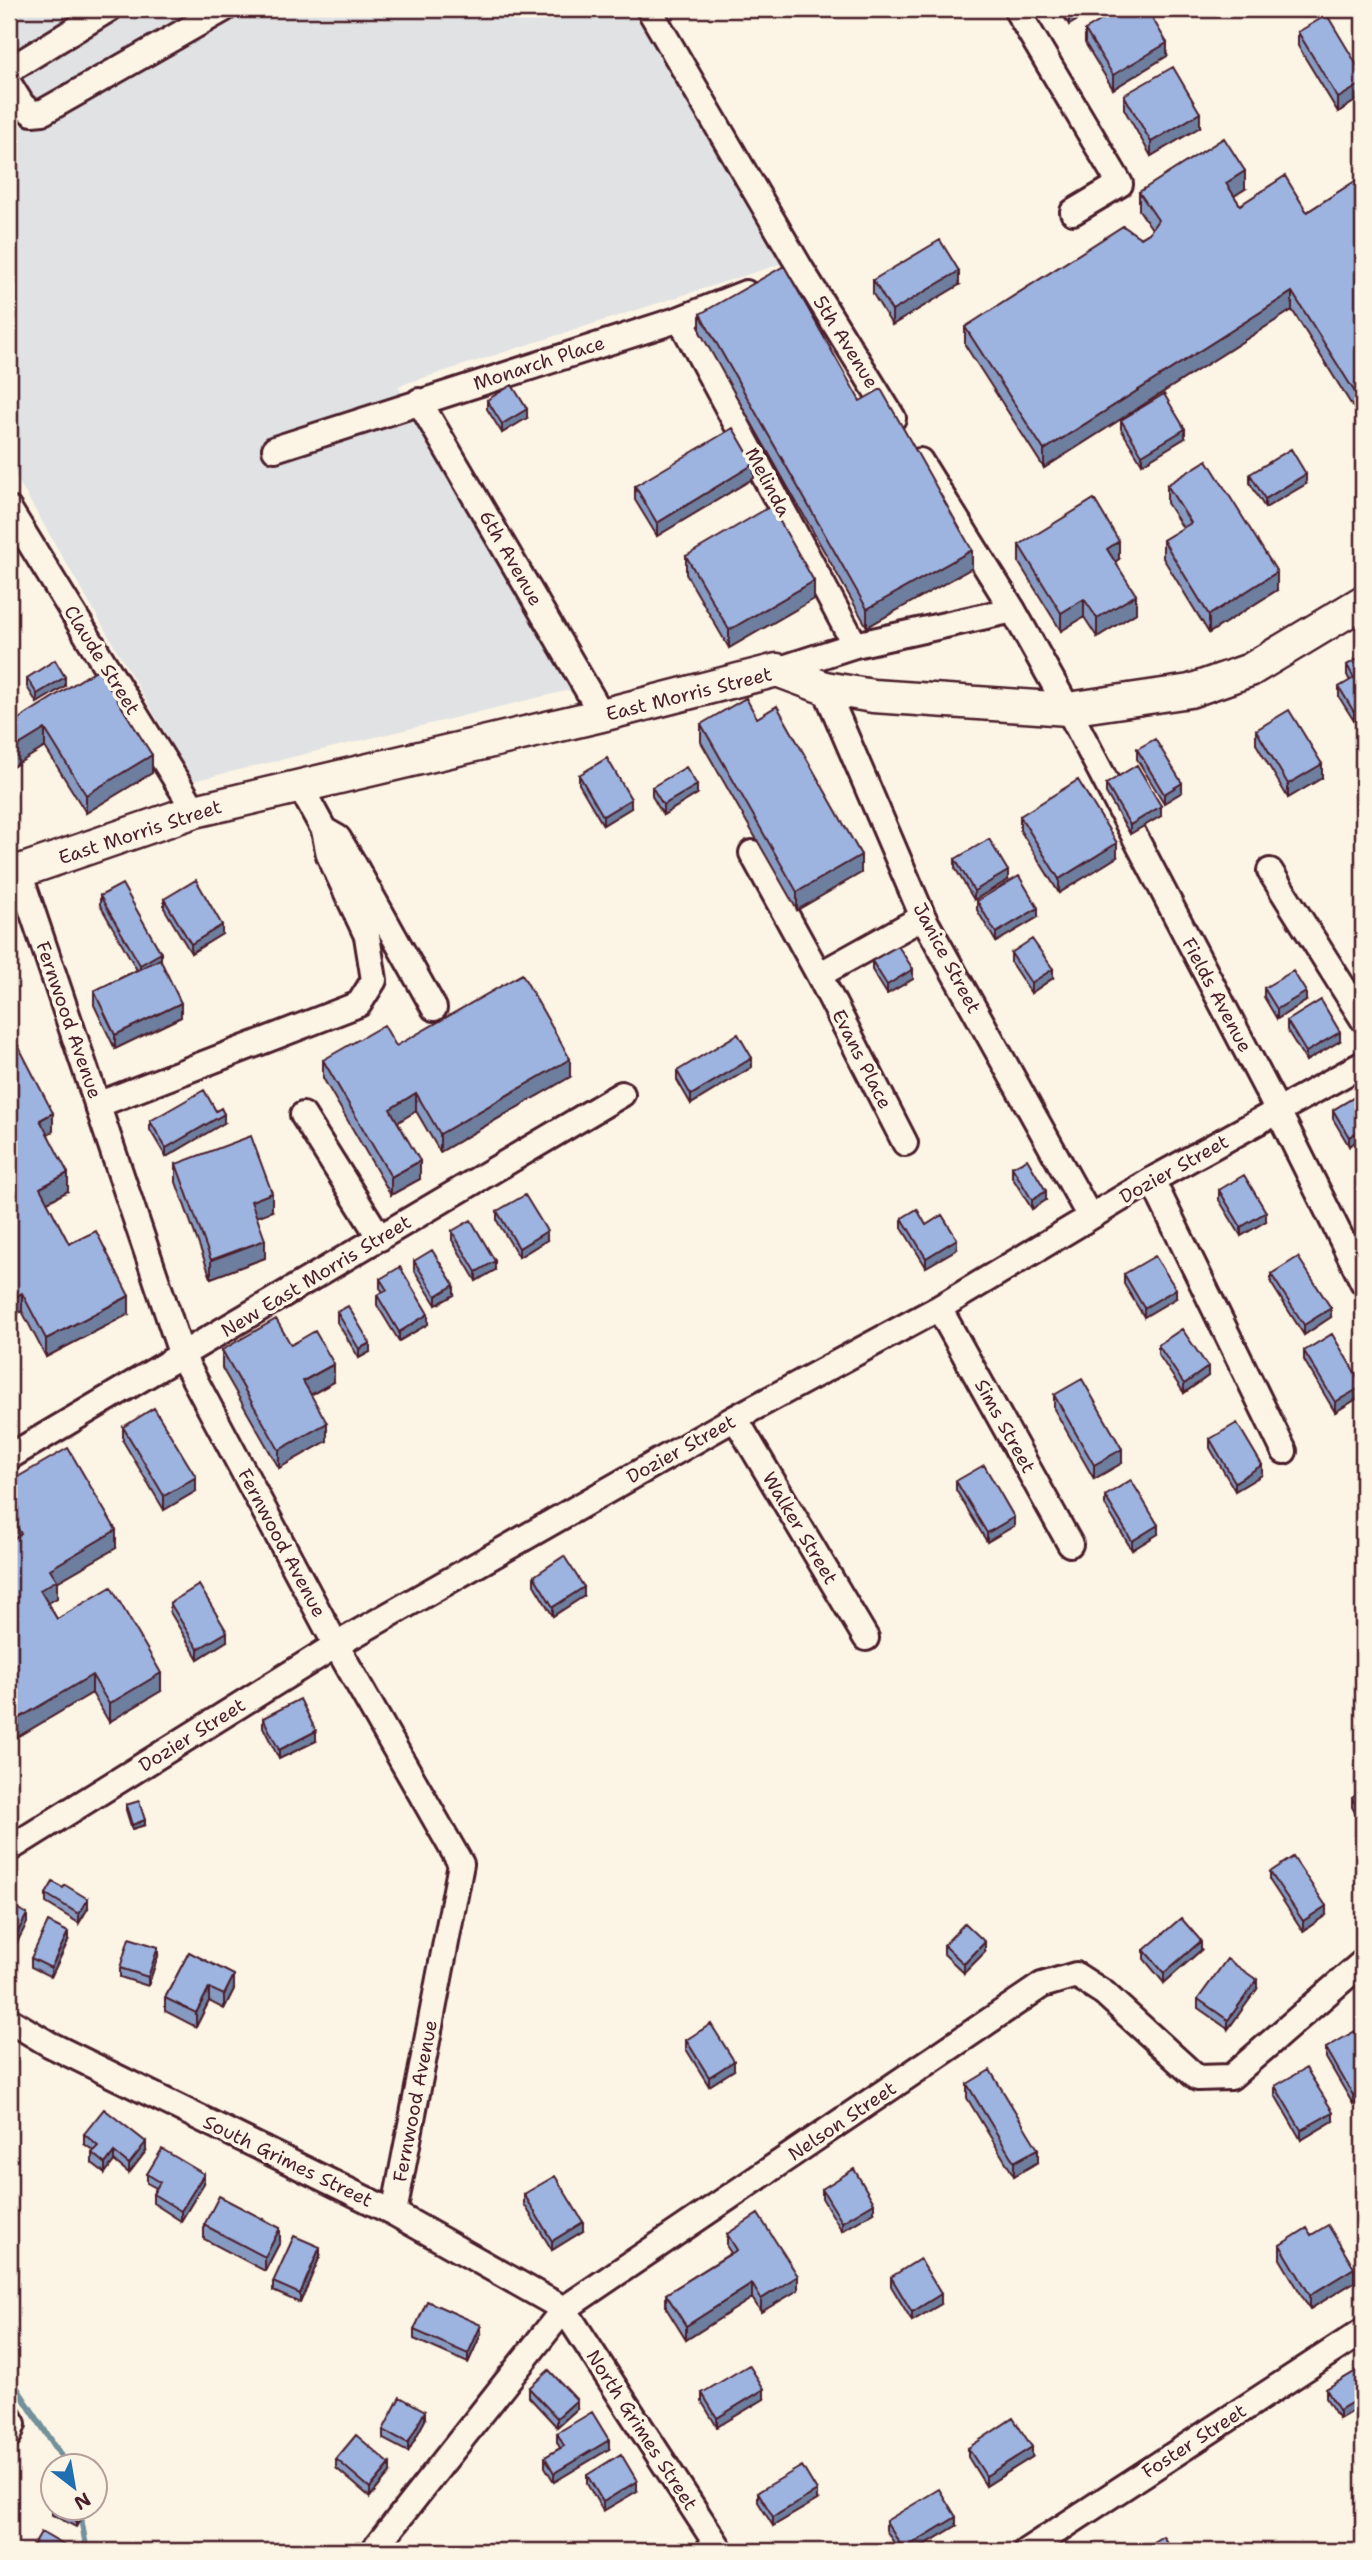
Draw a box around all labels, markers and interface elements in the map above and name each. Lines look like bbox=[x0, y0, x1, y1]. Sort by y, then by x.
street label: 5th Avenue bbox=[808, 291, 884, 393]
street label: Monarch Place bbox=[470, 330, 608, 396]
street label: Melinda bbox=[739, 443, 797, 521]
street label: 6th Avenue bbox=[474, 506, 548, 610]
street label: Claude Street bbox=[58, 601, 146, 719]
street label: East Morris Street bbox=[603, 661, 775, 727]
street label: East Morris Street bbox=[55, 794, 225, 870]
street label: Janice Street bbox=[907, 898, 987, 1018]
street label: Fields Avenue bbox=[1176, 933, 1258, 1057]
street label: Fernwood Avenue bbox=[30, 938, 108, 1102]
street label: Evans Place bbox=[826, 1005, 898, 1113]
street label: Dozier Street bbox=[1115, 1129, 1233, 1209]
street label: New East Morris Street bbox=[216, 1209, 416, 1343]
street label: Sims Street bbox=[969, 1375, 1041, 1477]
street label: Dozier Street bbox=[622, 1409, 740, 1489]
street label: Fernwood Avenue bbox=[232, 1464, 332, 1622]
street label: Walker Street bbox=[757, 1467, 843, 1589]
street label: Dozier Street bbox=[134, 1692, 250, 1778]
street label: Fernwood Avenue bbox=[387, 2018, 443, 2184]
street label: Nelson Street bbox=[783, 2076, 901, 2166]
street label: South Grimes Street bbox=[199, 2109, 377, 2213]
street label: North Grimes Street bbox=[581, 2345, 703, 2515]
street label: Foster Street bbox=[1137, 2398, 1251, 2484]
north arrow bbox=[38, 2452, 108, 2522]
text: N bbox=[70, 2487, 95, 2516]

